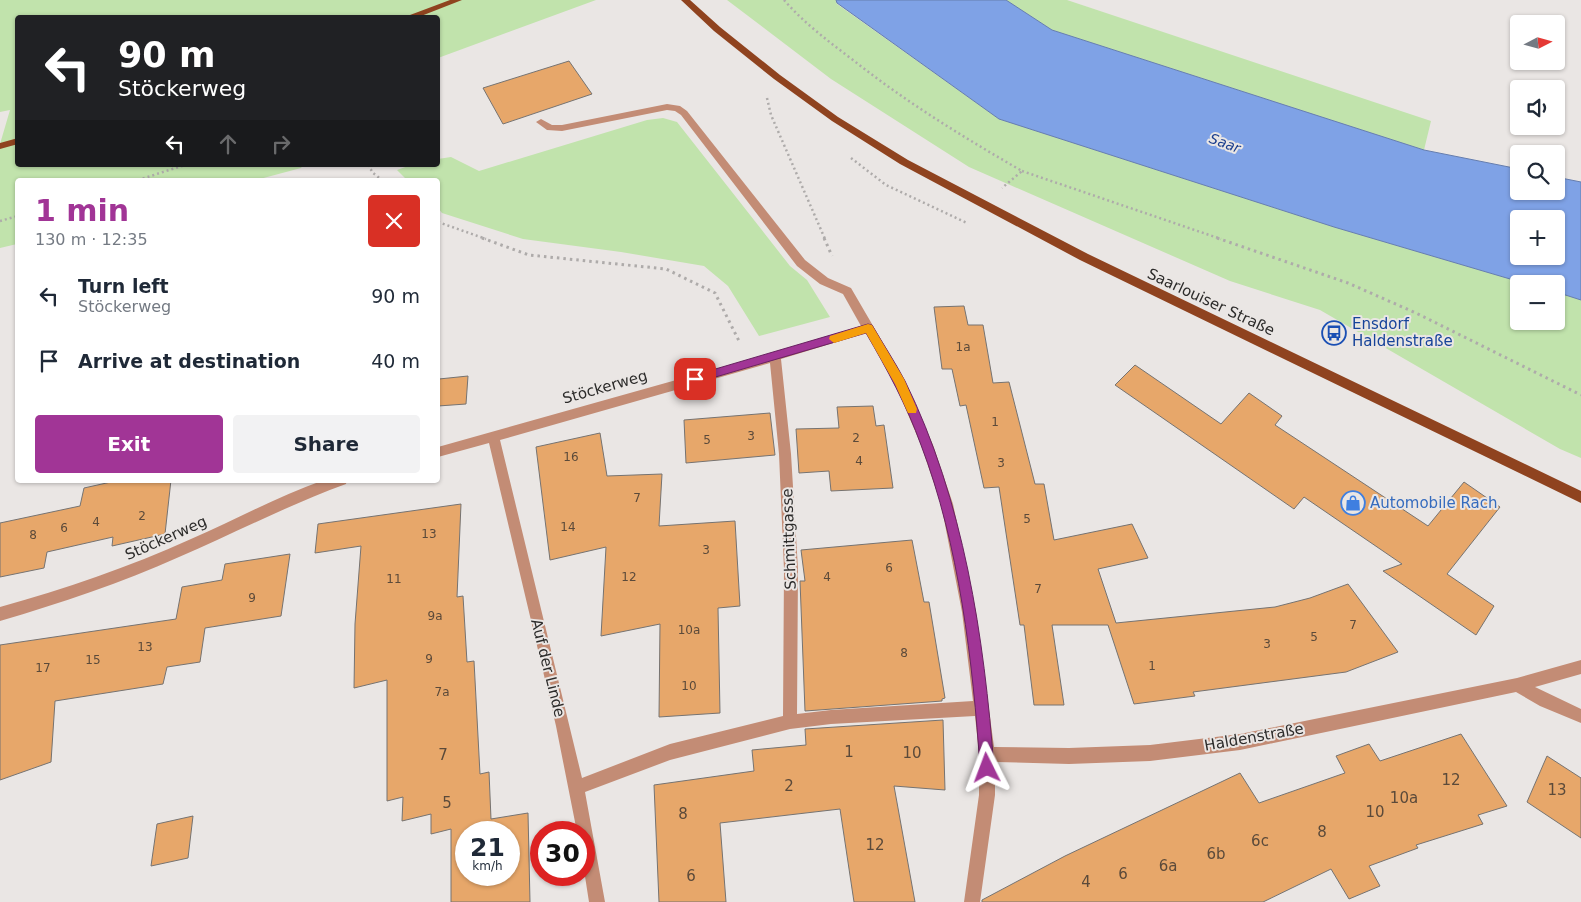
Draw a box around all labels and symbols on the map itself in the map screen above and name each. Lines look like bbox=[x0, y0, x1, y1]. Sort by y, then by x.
north arrow bbox=[1510, 15, 1565, 70]
water label: Saar bbox=[1207, 130, 1244, 156]
street label: Saarlouiser Straße bbox=[1144, 265, 1278, 339]
place label: Ensdorf Haldenstraße bbox=[1352, 315, 1453, 350]
bus stop icon: Ensdorf Haldenstraße bbox=[1321, 320, 1347, 346]
house number: 1a bbox=[956, 340, 971, 354]
pin bbox=[674, 358, 716, 400]
street label: Stöckerweg bbox=[561, 366, 649, 408]
house number: 1 bbox=[991, 415, 999, 429]
house number: 3 bbox=[747, 429, 755, 443]
house number: 2 bbox=[852, 431, 860, 445]
house number: 5 bbox=[703, 433, 711, 447]
house number: 16 bbox=[563, 450, 579, 464]
house number: 4 bbox=[855, 454, 863, 468]
house number: 3 bbox=[997, 456, 1005, 470]
street label: Schmittgasse bbox=[778, 488, 800, 590]
shop icon: Automobile Rach bbox=[1340, 490, 1366, 516]
house number: 7 bbox=[633, 491, 641, 505]
place label: Automobile Rach bbox=[1370, 494, 1498, 512]
house number: 2 bbox=[138, 509, 146, 523]
street label: Stöckerweg bbox=[122, 512, 210, 564]
house number: 5 bbox=[1023, 512, 1031, 526]
house number: 4 bbox=[92, 515, 100, 529]
house number: 14 bbox=[560, 520, 576, 534]
house number: 6 bbox=[60, 521, 68, 535]
house number: 13 bbox=[421, 527, 437, 541]
house number: 8 bbox=[29, 528, 37, 542]
house number: 3 bbox=[702, 543, 710, 557]
house number: 6 bbox=[885, 561, 893, 575]
house number: 12 bbox=[621, 570, 637, 584]
house number: 4 bbox=[823, 570, 831, 584]
house number: 11 bbox=[386, 572, 402, 586]
house number: 7 bbox=[1034, 582, 1042, 596]
house number: 9 bbox=[248, 591, 256, 605]
house number: 9a bbox=[428, 609, 443, 623]
street label: Auf der Linde bbox=[527, 617, 569, 719]
house number: 7 bbox=[1349, 618, 1357, 632]
house number: 10a bbox=[678, 623, 700, 637]
house number: 5 bbox=[1310, 630, 1318, 644]
house number: 3 bbox=[1263, 637, 1271, 651]
house number: 13 bbox=[137, 640, 153, 654]
house number: 8 bbox=[900, 646, 908, 660]
house number: 9 bbox=[425, 652, 433, 666]
house number: 15 bbox=[85, 653, 101, 667]
house number: 1 bbox=[1148, 659, 1156, 673]
house number: 17 bbox=[35, 661, 51, 675]
house number: 10 bbox=[681, 679, 697, 693]
house number: 7a bbox=[435, 685, 450, 699]
street label: Haldenstraße bbox=[1203, 719, 1305, 755]
position arrow bbox=[960, 741, 1012, 793]
house number: 1 bbox=[844, 743, 854, 761]
house number: 10 bbox=[902, 744, 922, 762]
house number: 7 bbox=[438, 746, 448, 764]
house number: 12 bbox=[1441, 771, 1461, 789]
house number: 2 bbox=[784, 777, 794, 795]
house number: 13 bbox=[1547, 781, 1567, 799]
house number: 10a bbox=[1390, 789, 1418, 807]
house number: 5 bbox=[442, 794, 452, 812]
house number: 10 bbox=[1365, 803, 1385, 821]
house number: 8 bbox=[678, 805, 688, 823]
speed limit sign: 30 bbox=[530, 821, 595, 886]
house number: 8 bbox=[1317, 823, 1327, 841]
house number: 6c bbox=[1251, 832, 1269, 850]
house number: 12 bbox=[865, 836, 885, 854]
house number: 6b bbox=[1206, 845, 1226, 863]
house number: 6a bbox=[1159, 857, 1177, 875]
house number: 6 bbox=[1118, 865, 1128, 883]
house number: 6 bbox=[686, 867, 696, 885]
house number: 4 bbox=[1081, 873, 1091, 891]

